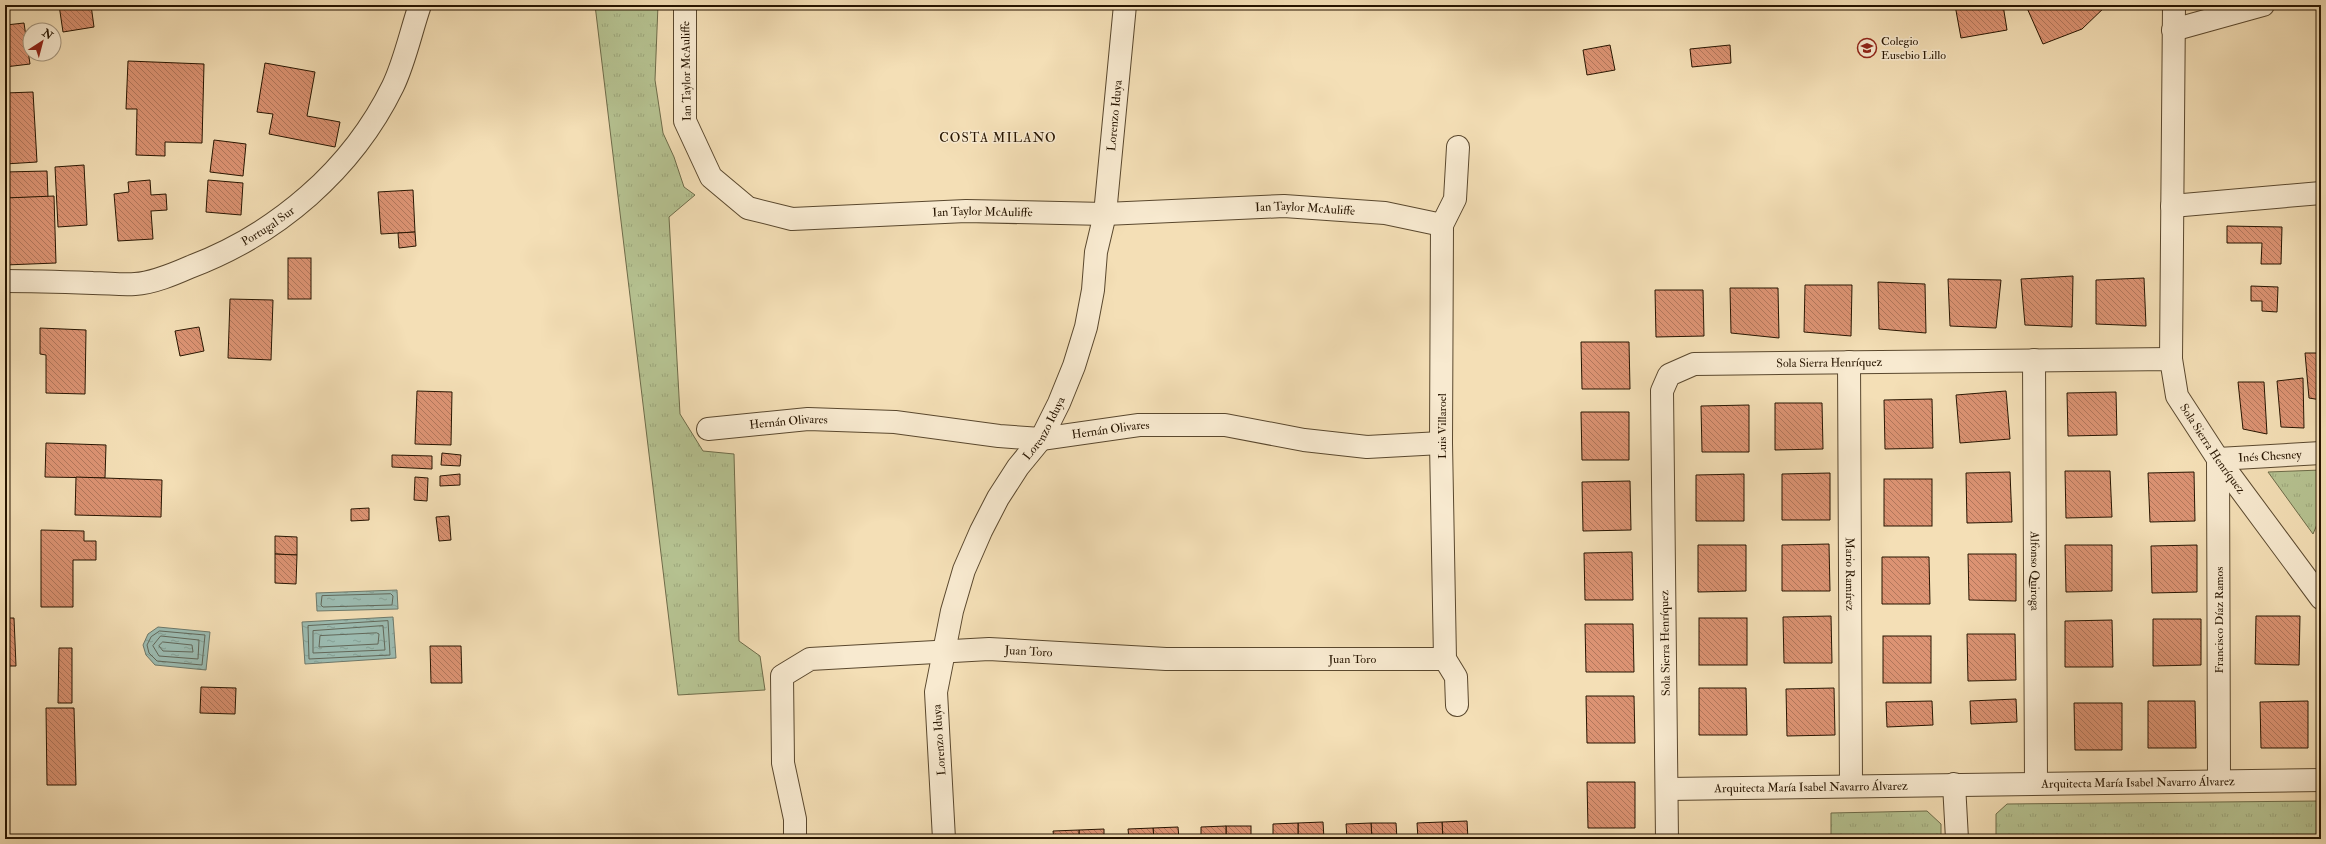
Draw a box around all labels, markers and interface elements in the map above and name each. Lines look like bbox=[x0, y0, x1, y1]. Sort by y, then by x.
street label: Ian Taylor McAuliffe bbox=[678, 21, 695, 121]
north arrow bbox=[22, 22, 62, 62]
text: N bbox=[39, 26, 56, 43]
place label: Colegio Eusebio Lillo bbox=[1881, 34, 1946, 63]
school or university icon: Colegio Eusebio Lillo bbox=[1856, 37, 1878, 59]
street label: Lorenzo Iduya bbox=[1104, 78, 1126, 152]
district label: COSTA MILANO bbox=[939, 130, 1057, 146]
street label: Ian Taylor McAuliffe bbox=[1255, 199, 1356, 219]
street label: Portugal Sur bbox=[239, 203, 298, 250]
street label: Ian Taylor McAuliffe bbox=[932, 204, 1033, 221]
street label: Sola Sierra Henríquez bbox=[1776, 355, 1882, 371]
street label: Luis Villaroel bbox=[1435, 393, 1450, 459]
street label: Lorenzo Iduya bbox=[1020, 394, 1069, 463]
street label: Sola Sierra Henríquez bbox=[2176, 401, 2248, 497]
street label: Hernán Olivares bbox=[749, 412, 828, 433]
street label: Hernán Olivares bbox=[1071, 418, 1150, 443]
street label: Inés Chesney bbox=[2238, 447, 2303, 466]
street label: Alfonso Quiroga bbox=[2027, 530, 2042, 612]
street label: Mario Ramírez bbox=[1842, 537, 1857, 611]
street label: Francisco Díaz Ramos bbox=[2212, 567, 2227, 673]
street label: Sola Sierra Henríquez bbox=[1657, 590, 1674, 696]
street label: Juan Toro bbox=[1003, 643, 1053, 661]
street label: Juan Toro bbox=[1327, 652, 1377, 667]
street label: Lorenzo Iduya bbox=[929, 703, 949, 776]
street label: Arquitecta María Isabel Navarro Álvarez bbox=[2040, 774, 2235, 792]
street label: Arquitecta María Isabel Navarro Álvarez bbox=[1713, 779, 1908, 796]

